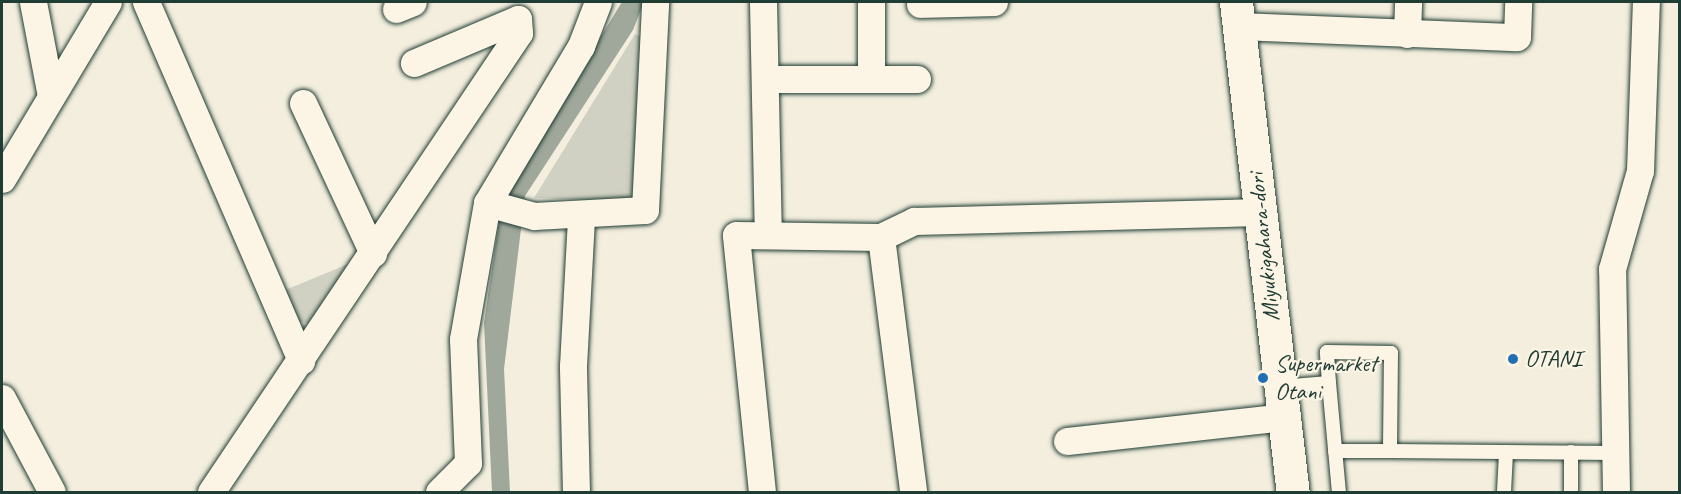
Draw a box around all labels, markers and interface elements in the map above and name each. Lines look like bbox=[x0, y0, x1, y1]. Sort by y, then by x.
street label: Miyukigahara-dori bbox=[1242, 171, 1286, 323]
place label: OTANI bbox=[1525, 345, 1581, 373]
place label: Supermarket Otani bbox=[1275, 350, 1377, 406]
marker: OTANI bbox=[1506, 352, 1520, 366]
marker: Supermarket Otani bbox=[1256, 371, 1270, 385]

